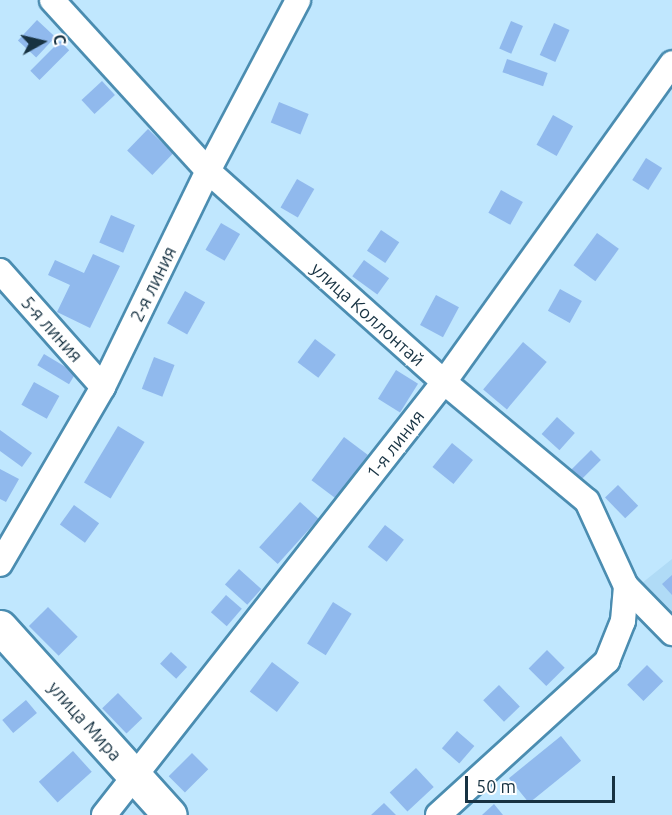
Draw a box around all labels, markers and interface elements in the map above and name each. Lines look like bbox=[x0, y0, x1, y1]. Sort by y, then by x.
north arrow bbox=[12, 12, 72, 72]
text: С bbox=[50, 33, 69, 46]
street label: 2-я линия bbox=[125, 243, 181, 325]
street label: улица Коллонтай bbox=[307, 258, 429, 370]
street label: 5-я линия bbox=[17, 292, 87, 366]
street label: 1-я линия bbox=[361, 405, 429, 483]
street label: улица Мира bbox=[44, 677, 126, 765]
scale bar bbox=[468, 764, 618, 802]
text: 50 m bbox=[476, 776, 516, 796]

